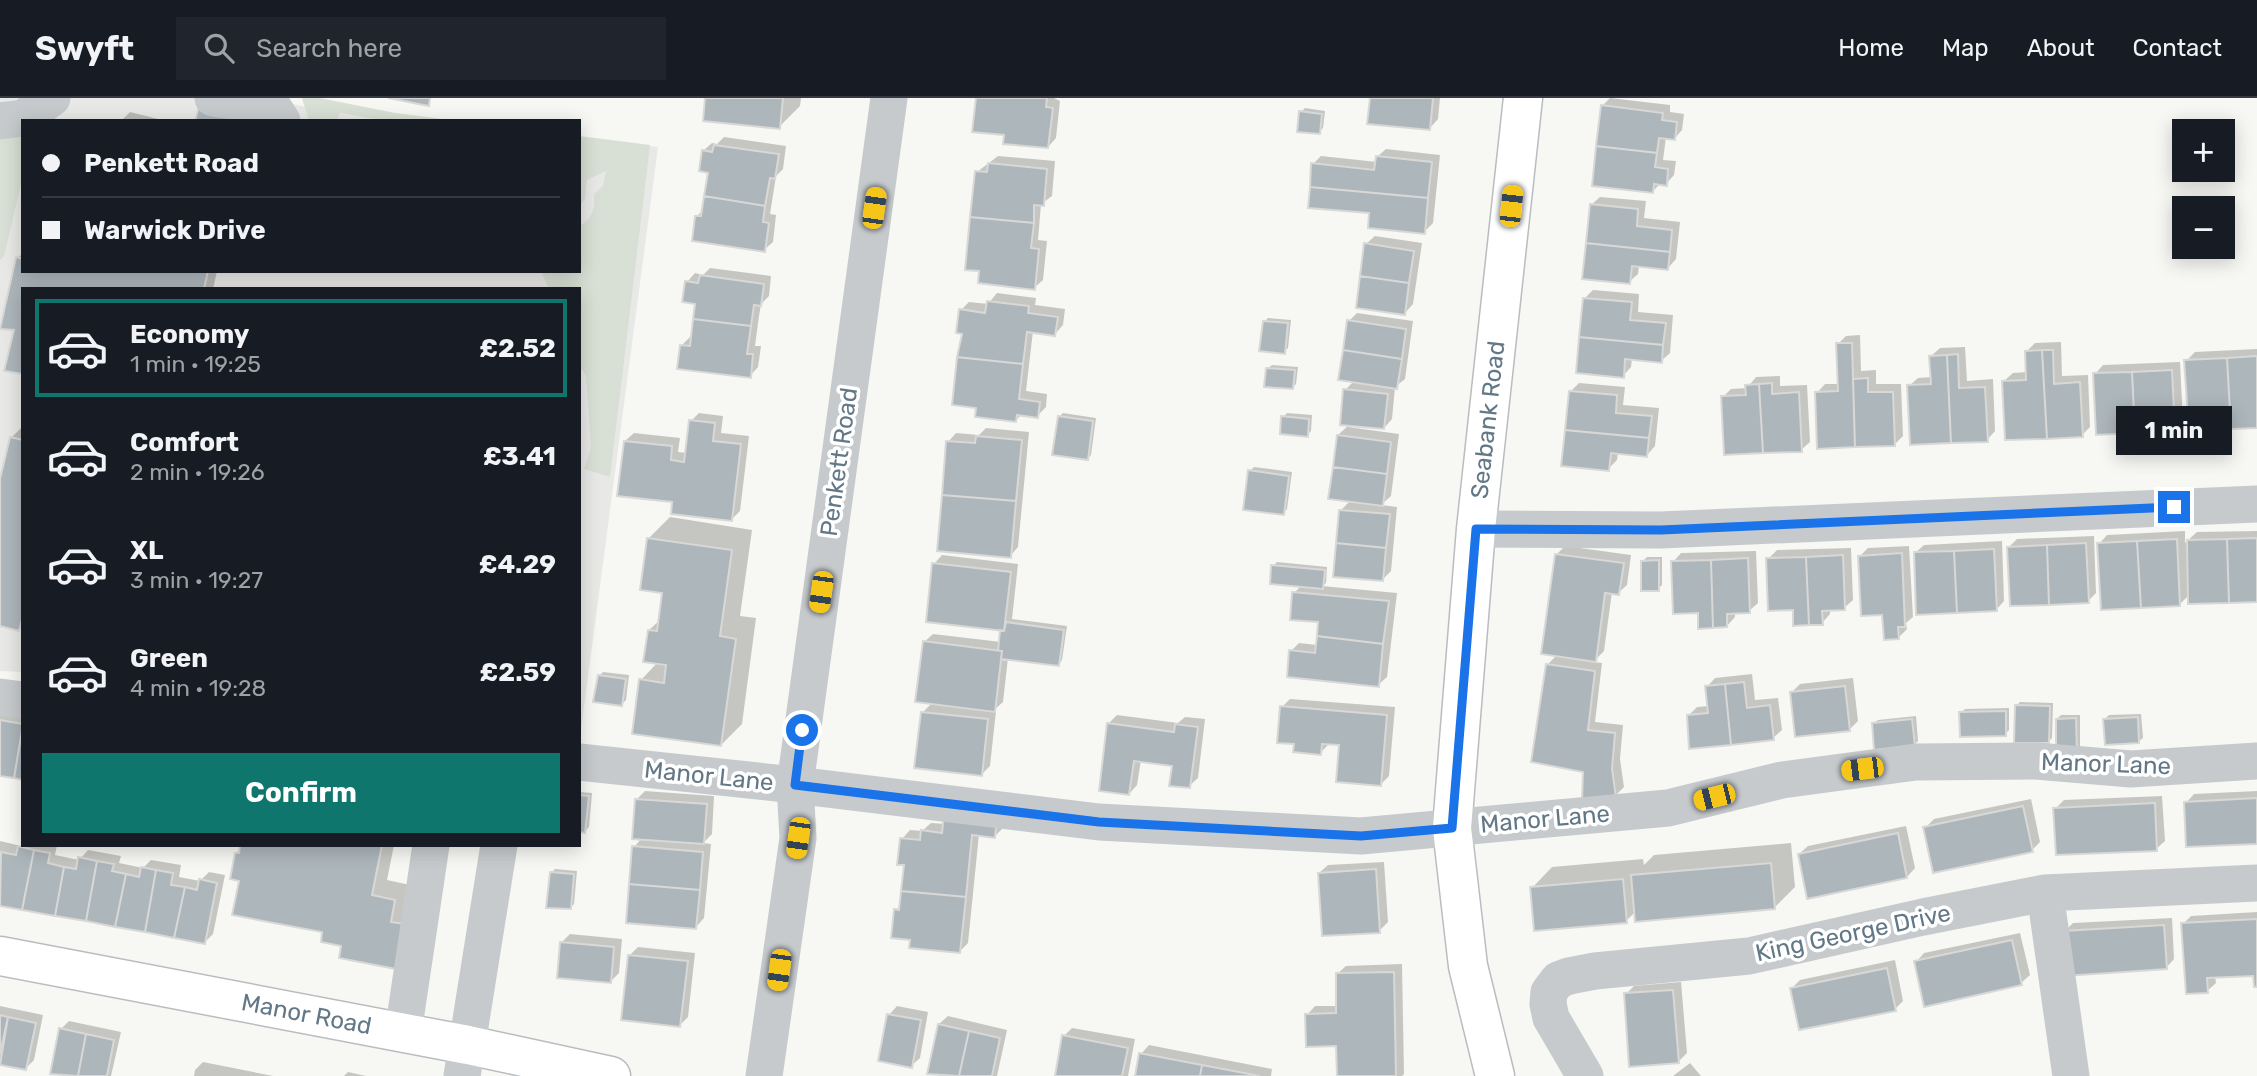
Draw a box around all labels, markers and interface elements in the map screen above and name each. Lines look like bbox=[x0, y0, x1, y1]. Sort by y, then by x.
search box bbox=[176, 17, 666, 80]
text: Swyft bbox=[35, 29, 134, 68]
icon: search bbox=[200, 29, 238, 67]
text: Search here bbox=[256, 33, 402, 64]
text: Home bbox=[1838, 34, 1904, 62]
text: Map bbox=[1942, 34, 1989, 62]
text: About bbox=[2027, 34, 2095, 62]
text: Contact bbox=[2133, 34, 2222, 62]
map controls bbox=[2172, 119, 2235, 259]
button: + bbox=[2172, 119, 2235, 182]
text: Penkett Road bbox=[84, 148, 259, 179]
car bbox=[1499, 184, 1524, 228]
car bbox=[861, 186, 888, 230]
button: − bbox=[2172, 196, 2235, 259]
text: Warwick Drive bbox=[84, 215, 266, 246]
icon: car bbox=[46, 317, 109, 380]
text: Economy bbox=[130, 319, 249, 350]
text: £2.52 bbox=[479, 333, 556, 364]
street label: Seabank Road bbox=[1465, 339, 1510, 500]
text: 1 min · 19:25 bbox=[130, 350, 261, 378]
street label: Penkett Road bbox=[815, 386, 863, 538]
callout: 1 min bbox=[2116, 406, 2232, 454]
text: 1 min bbox=[2145, 416, 2203, 444]
icon: car bbox=[46, 425, 109, 488]
text: Comfort bbox=[130, 427, 239, 458]
text: £3.41 bbox=[483, 441, 556, 472]
text: 2 min · 19:26 bbox=[130, 458, 265, 486]
route end bbox=[2158, 491, 2190, 523]
icon: car bbox=[46, 533, 109, 596]
text: XL bbox=[130, 535, 163, 566]
text: £4.29 bbox=[479, 549, 556, 580]
text: 3 min · 19:27 bbox=[130, 566, 263, 594]
car bbox=[808, 570, 835, 614]
icon: car bbox=[46, 641, 109, 704]
text: Green bbox=[130, 643, 208, 674]
text: £2.59 bbox=[480, 657, 556, 688]
text: 4 min · 19:28 bbox=[130, 674, 266, 702]
route start bbox=[786, 714, 818, 746]
street label: Manor Lane bbox=[2041, 748, 2171, 780]
button: Confirm bbox=[42, 753, 560, 833]
street label: Manor Lane bbox=[643, 755, 775, 797]
car bbox=[1840, 756, 1885, 782]
car bbox=[1692, 782, 1737, 812]
street label: Manor Lane bbox=[1479, 799, 1611, 839]
car bbox=[785, 816, 812, 860]
street label: King George Drive bbox=[1753, 899, 1953, 967]
car bbox=[766, 948, 793, 992]
street label: Manor Road bbox=[239, 988, 374, 1040]

